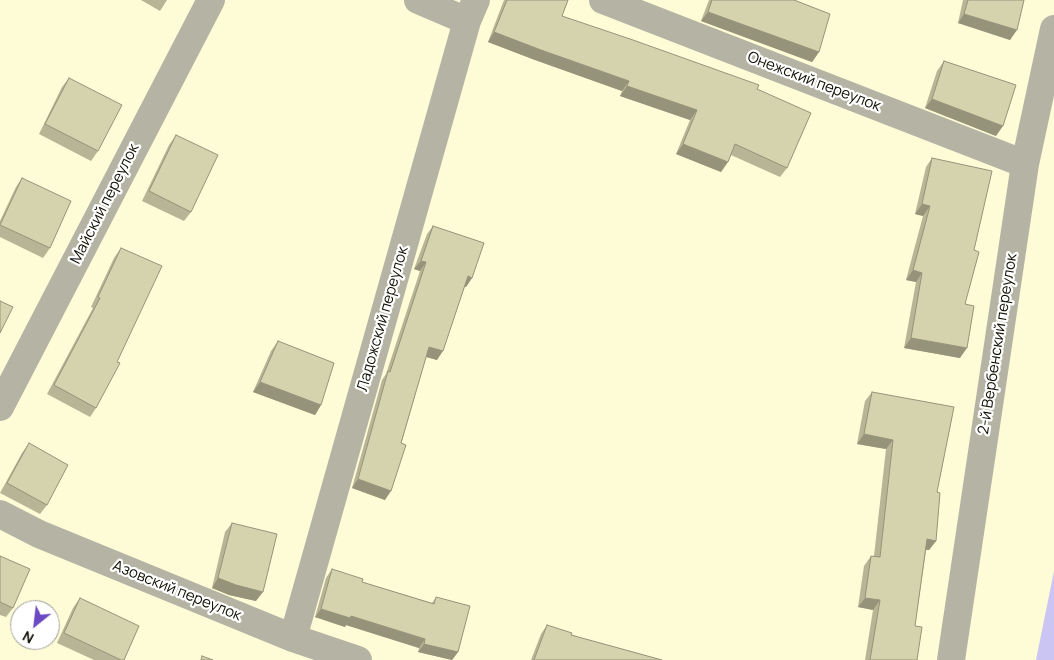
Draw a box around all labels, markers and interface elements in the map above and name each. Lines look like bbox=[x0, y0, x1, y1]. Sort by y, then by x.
street label: Онежский переулок bbox=[745, 48, 883, 116]
street label: Майский переулок bbox=[67, 141, 143, 267]
street label: Ладожский переулок bbox=[354, 244, 412, 394]
street label: 2-й Вербенский переулок bbox=[975, 252, 1021, 436]
street label: Азовский переулок bbox=[110, 557, 244, 625]
north arrow bbox=[10, 600, 60, 650]
text: N bbox=[19, 627, 37, 648]

